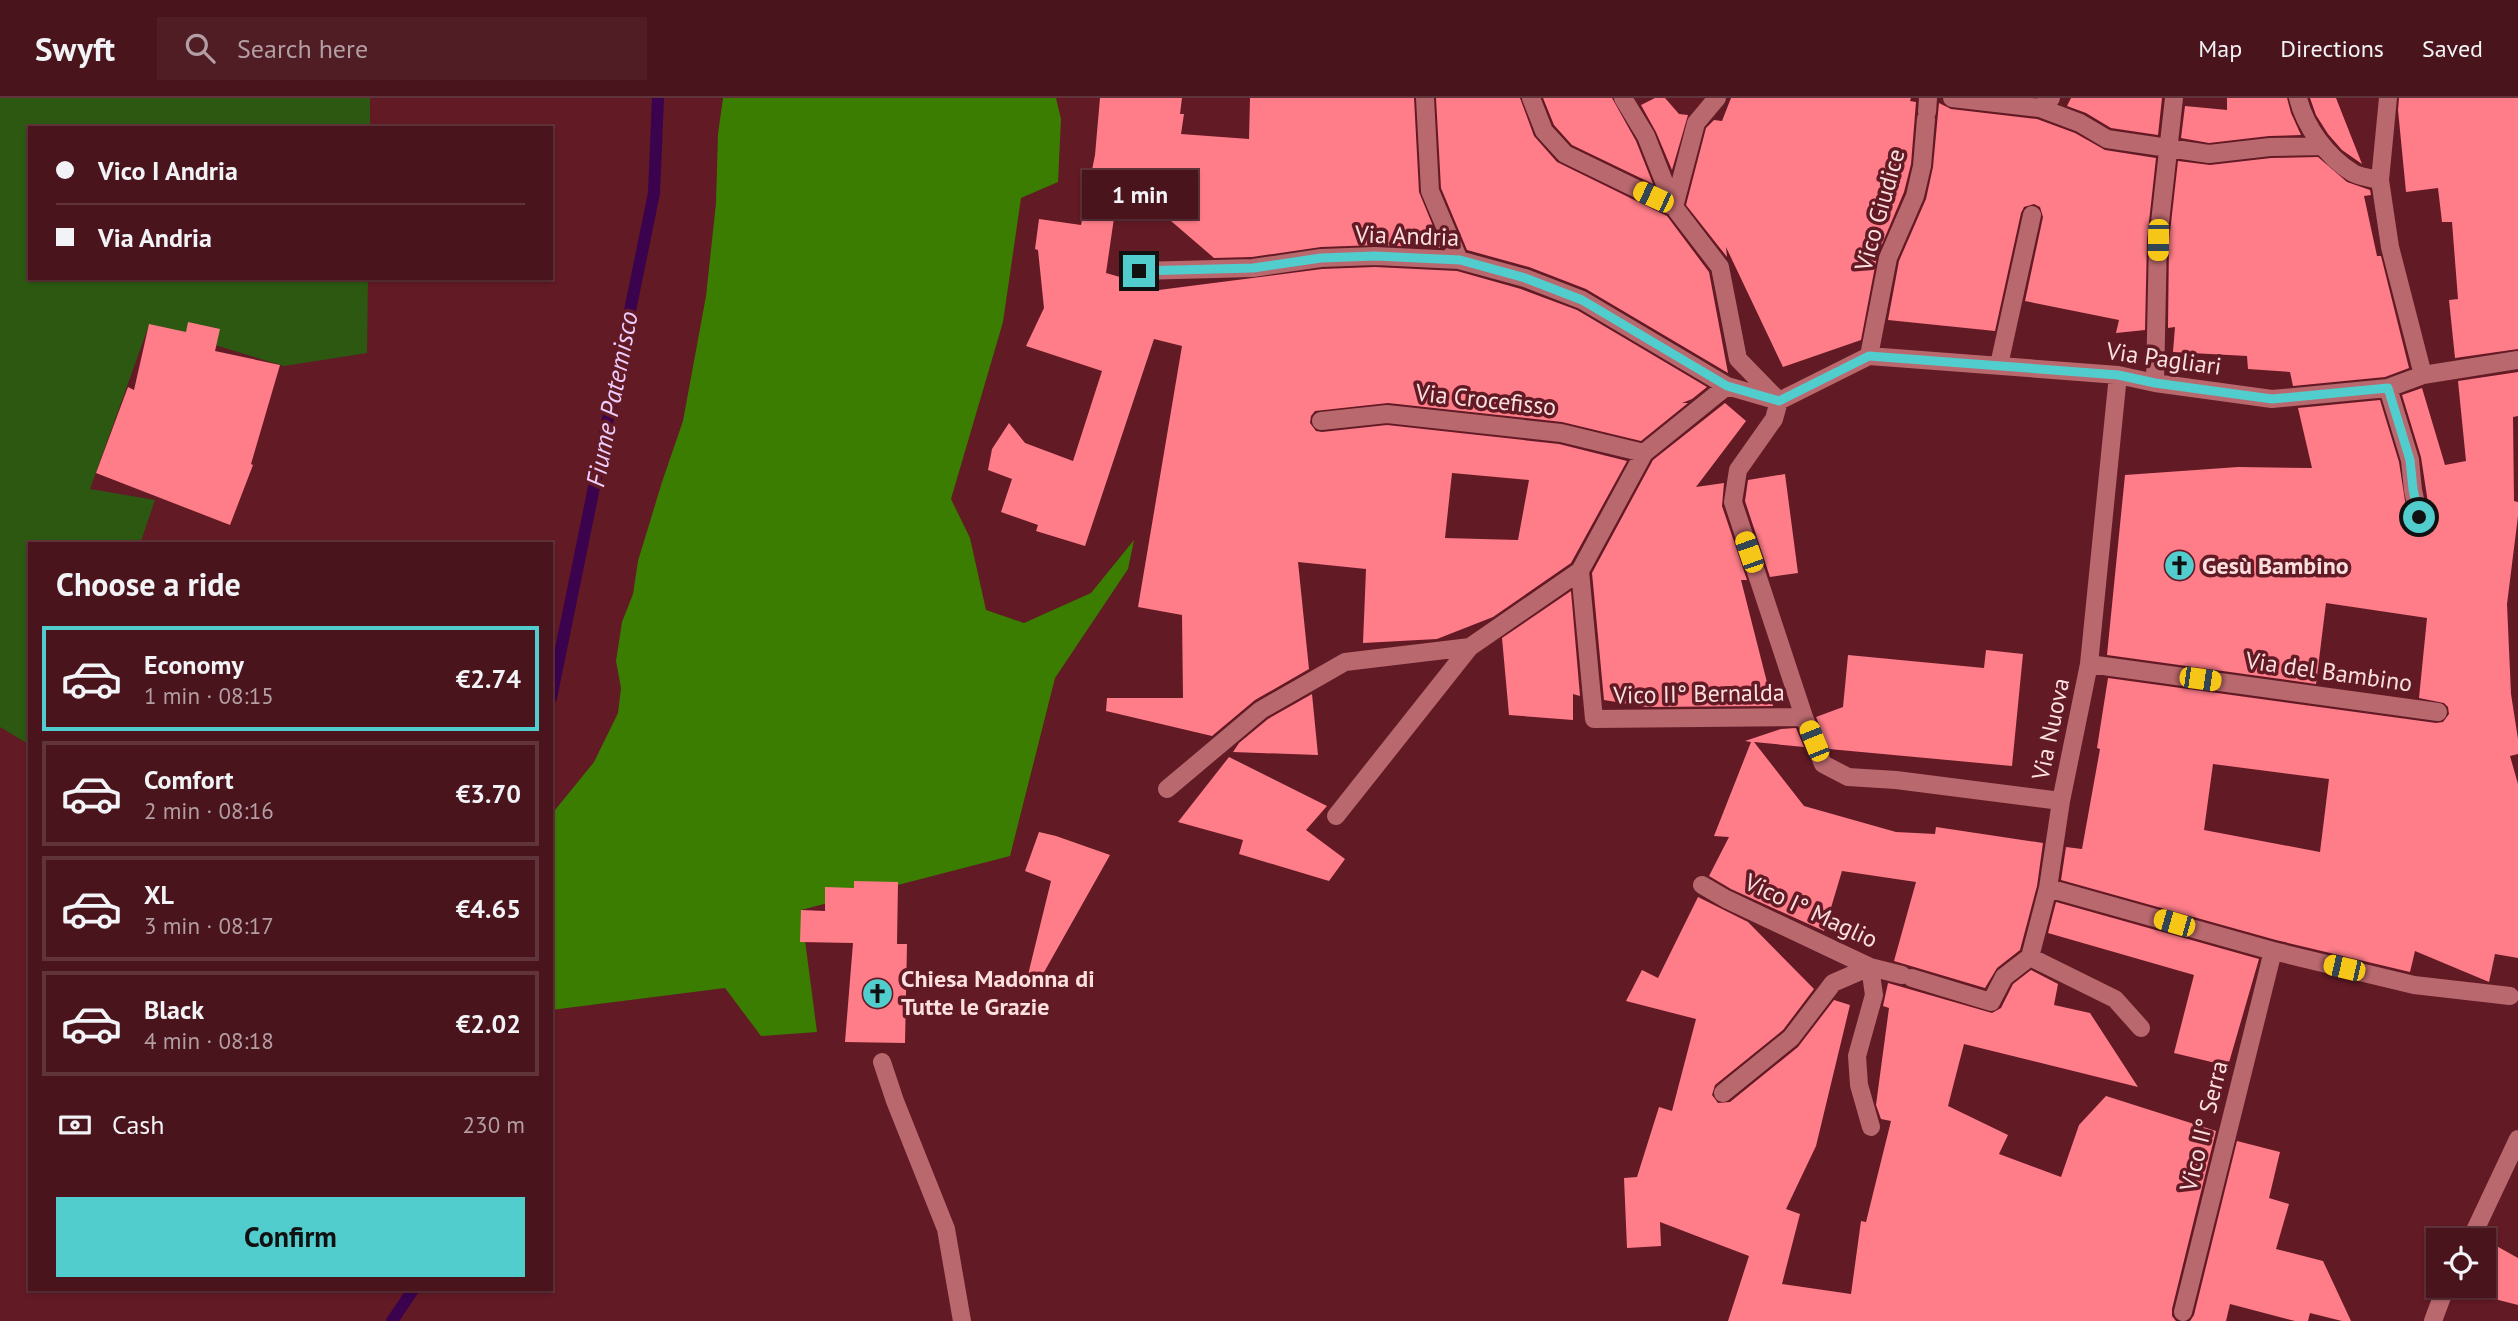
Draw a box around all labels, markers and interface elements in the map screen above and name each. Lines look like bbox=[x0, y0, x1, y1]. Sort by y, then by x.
search box bbox=[157, 17, 647, 80]
text: Swyft bbox=[35, 27, 115, 70]
icon: search bbox=[181, 29, 219, 67]
text: Search here bbox=[237, 32, 368, 65]
text: Map bbox=[2198, 33, 2242, 64]
text: Directions bbox=[2280, 33, 2384, 64]
text: Saved bbox=[2422, 33, 2483, 64]
street label: Vico Giudice bbox=[1847, 145, 1912, 275]
text: Vico I Andria bbox=[98, 154, 238, 187]
callout: 1 min bbox=[1081, 170, 1197, 218]
car bbox=[1630, 179, 1677, 215]
text: 1 min bbox=[1112, 180, 1168, 209]
street label: Via Andria bbox=[1353, 218, 1460, 253]
car bbox=[2148, 219, 2169, 261]
text: Via Andria bbox=[98, 221, 212, 254]
route end bbox=[1123, 255, 1155, 287]
water label: Fiume Patemisco bbox=[578, 308, 645, 490]
street label: Via Pagliari bbox=[2104, 335, 2224, 382]
street label: Via Crocefisso bbox=[1413, 377, 1558, 422]
route start bbox=[2403, 501, 2435, 533]
car bbox=[1733, 529, 1766, 575]
church icon: Gesù Bambino bbox=[2162, 549, 2196, 583]
place label: Gesù Bambino bbox=[2202, 550, 2349, 581]
text: Choose a ride bbox=[56, 563, 241, 605]
street label: Via del Bambino bbox=[2243, 644, 2414, 699]
icon: car bbox=[60, 647, 123, 710]
text: Economy bbox=[144, 648, 244, 681]
text: €2.74 bbox=[456, 662, 521, 695]
car bbox=[2178, 666, 2223, 692]
street label: Via Nuova bbox=[2024, 675, 2076, 784]
street label: Vico II° Bernalda bbox=[1612, 677, 1785, 711]
text: 1 min · 08:15 bbox=[144, 681, 274, 710]
car bbox=[1797, 718, 1832, 764]
icon: car bbox=[60, 762, 123, 825]
text: Comfort bbox=[144, 763, 234, 796]
text: €3.70 bbox=[456, 777, 521, 810]
text: 2 min · 08:16 bbox=[144, 796, 274, 825]
street label: Vico I° Maglio bbox=[1739, 866, 1883, 955]
icon: car bbox=[60, 877, 123, 940]
text: XL bbox=[144, 878, 174, 911]
text: €4.65 bbox=[456, 892, 521, 925]
car bbox=[2151, 907, 2198, 939]
text: 3 min · 08:17 bbox=[144, 911, 274, 940]
car bbox=[2322, 953, 2367, 983]
place label: Chiesa Madonna di Tutte le Grazie bbox=[901, 963, 1095, 1022]
church icon: Chiesa Madonna di Tutte le Grazie bbox=[861, 976, 895, 1010]
icon: car bbox=[60, 992, 123, 1055]
text: Black bbox=[144, 993, 204, 1026]
text: €2.02 bbox=[456, 1007, 521, 1040]
text: 4 min · 08:18 bbox=[144, 1026, 274, 1055]
street label: Vico II° Serra bbox=[2172, 1057, 2235, 1195]
icon: cash bbox=[56, 1106, 94, 1144]
text: Cash bbox=[112, 1108, 164, 1141]
text: 230 m bbox=[463, 1110, 525, 1139]
button: Confirm bbox=[56, 1197, 525, 1277]
map controls bbox=[2426, 1228, 2496, 1298]
button: locate bbox=[2426, 1228, 2496, 1298]

